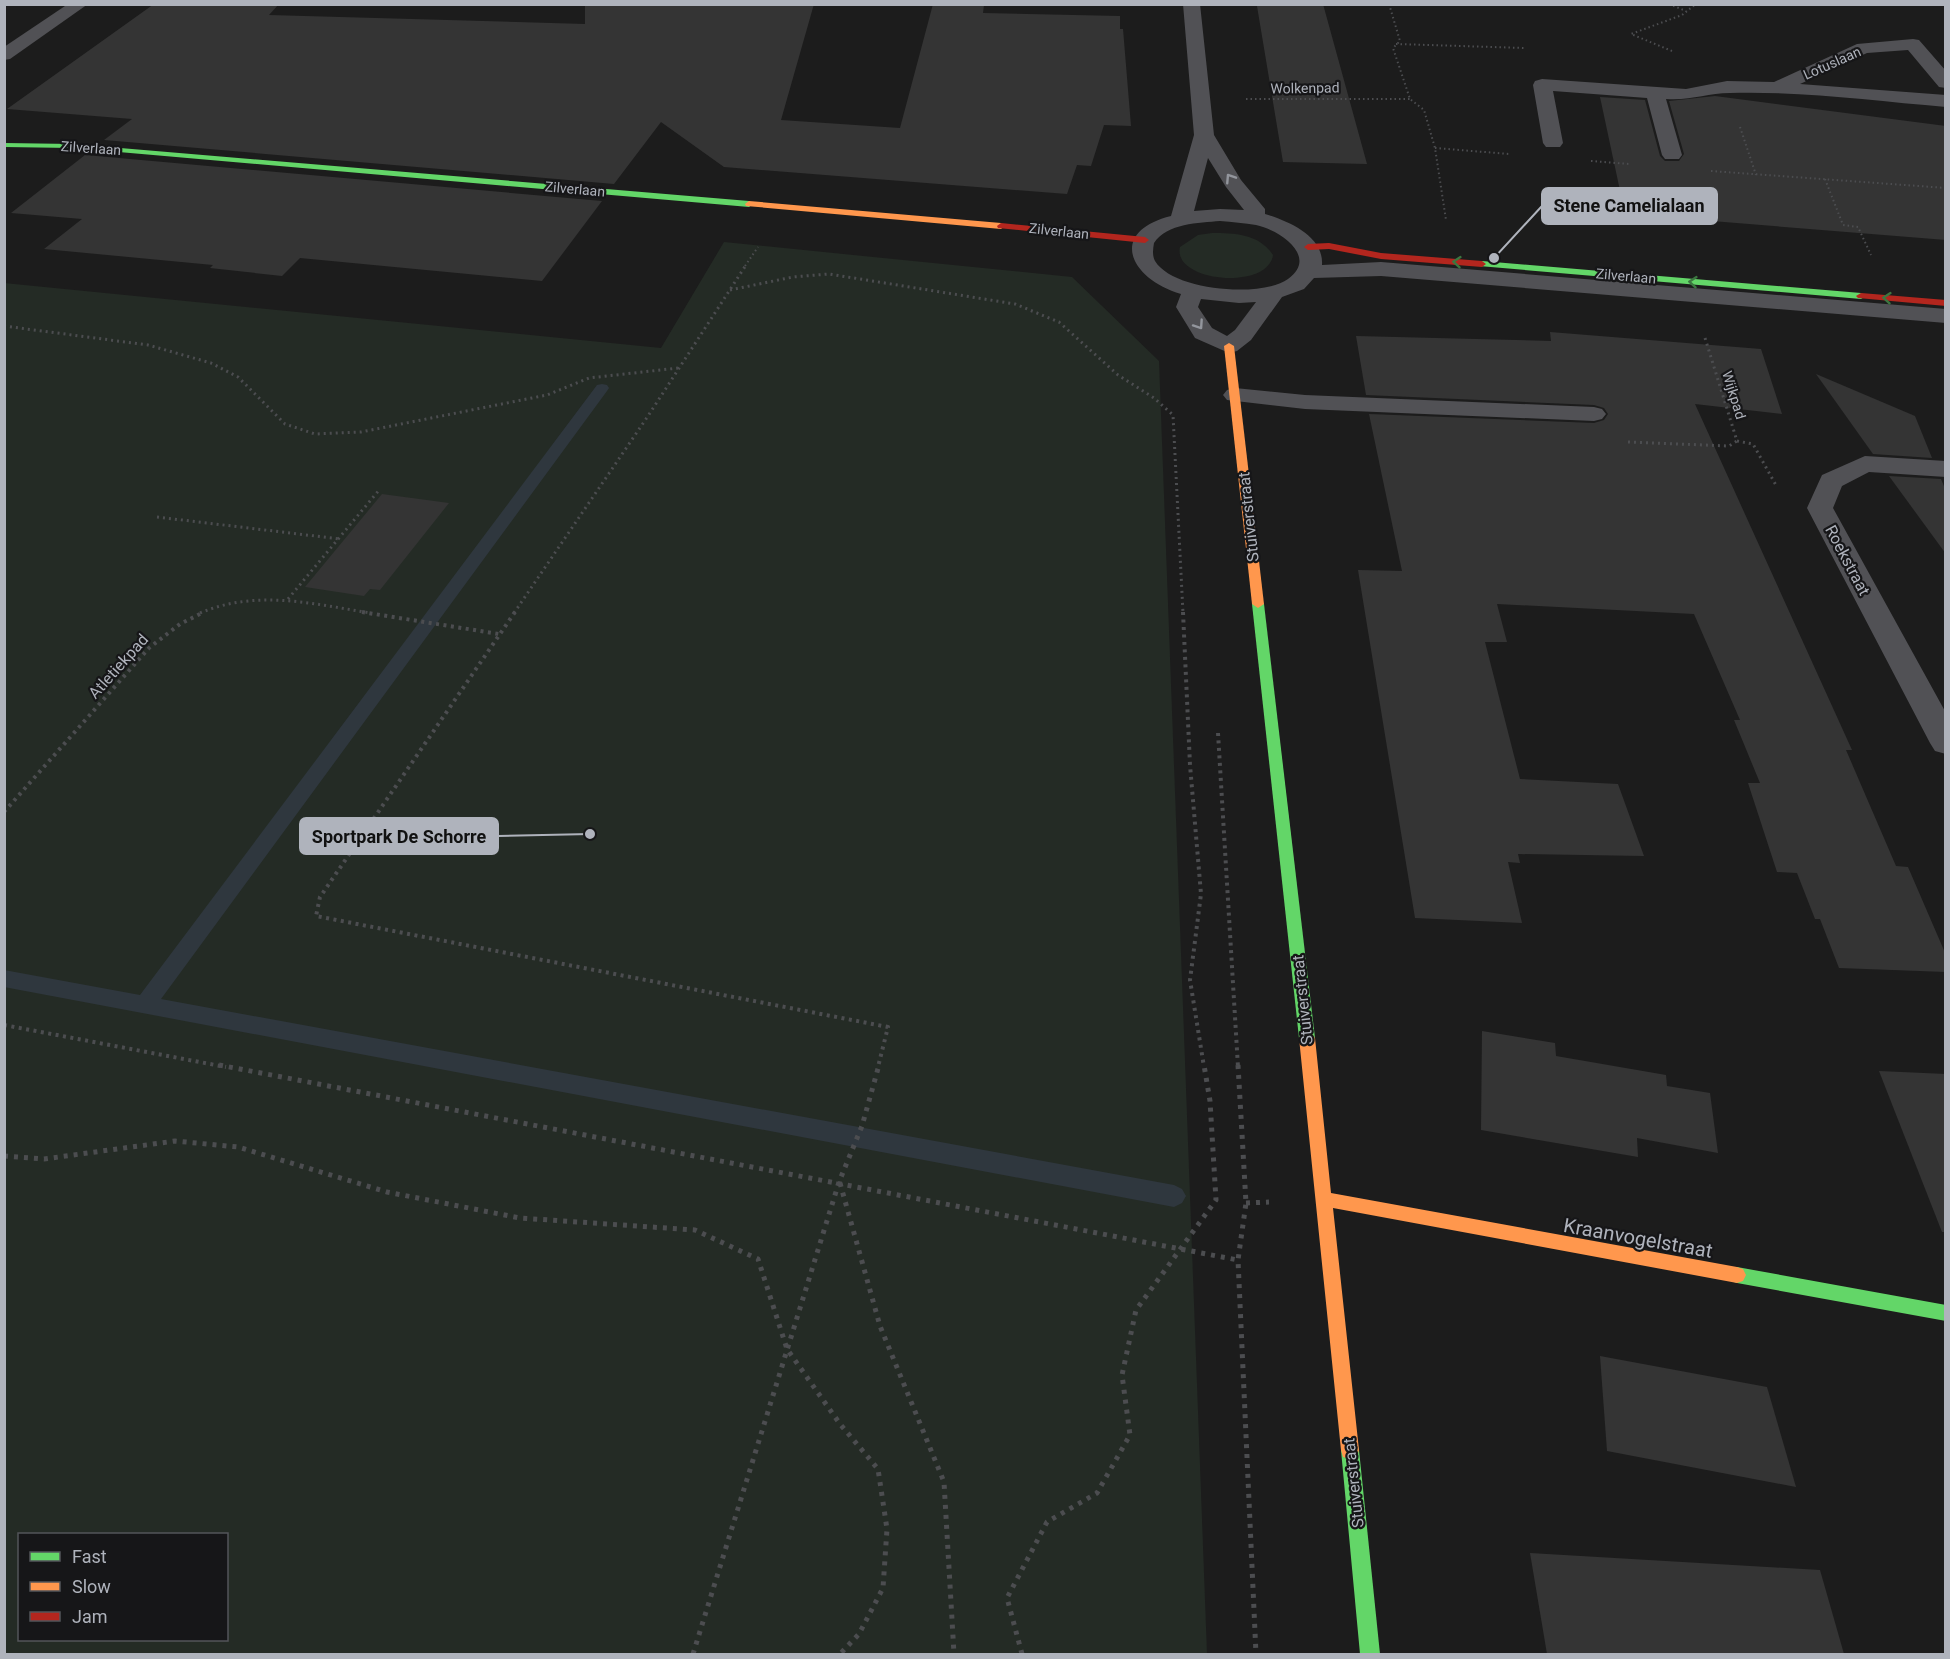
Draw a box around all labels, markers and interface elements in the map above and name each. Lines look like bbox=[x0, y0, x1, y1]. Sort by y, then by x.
street label: Lotuslaan bbox=[1801, 43, 1863, 83]
street label: Wolkenpad bbox=[1270, 79, 1340, 97]
street label: Zilverlaan bbox=[60, 138, 122, 158]
one-way arrow bbox=[1226, 174, 1237, 185]
street label: Zilverlaan bbox=[544, 178, 606, 200]
callout: Stene Camelialaan bbox=[1542, 188, 1717, 224]
text: Stene Camelialaan bbox=[1553, 195, 1705, 216]
street label: Zilverlaan bbox=[1028, 220, 1090, 242]
one-way arrow bbox=[1452, 256, 1461, 269]
street label: Zilverlaan bbox=[1595, 265, 1657, 287]
one-way arrow bbox=[1688, 276, 1697, 289]
one-way arrow bbox=[1883, 292, 1892, 305]
one-way arrow bbox=[1191, 318, 1202, 329]
street label: Wijkpad bbox=[1719, 369, 1749, 421]
street label: Stuiverstraat bbox=[1234, 471, 1263, 563]
street label: Roekstraat bbox=[1821, 522, 1874, 599]
street label: Atletiekpad bbox=[84, 630, 152, 703]
callout: Sportpark De Schorre bbox=[300, 818, 498, 854]
text: Sportpark De Schorre bbox=[312, 826, 486, 847]
street label: Stuiverstraat bbox=[1288, 954, 1317, 1046]
street label: Kraanvogelstraat bbox=[1562, 1213, 1714, 1263]
street label: Stuiverstraat bbox=[1339, 1437, 1368, 1529]
legend bbox=[18, 1533, 228, 1641]
text: Fast bbox=[72, 1546, 107, 1567]
text: Slow bbox=[72, 1576, 111, 1597]
text: Jam bbox=[72, 1606, 108, 1627]

